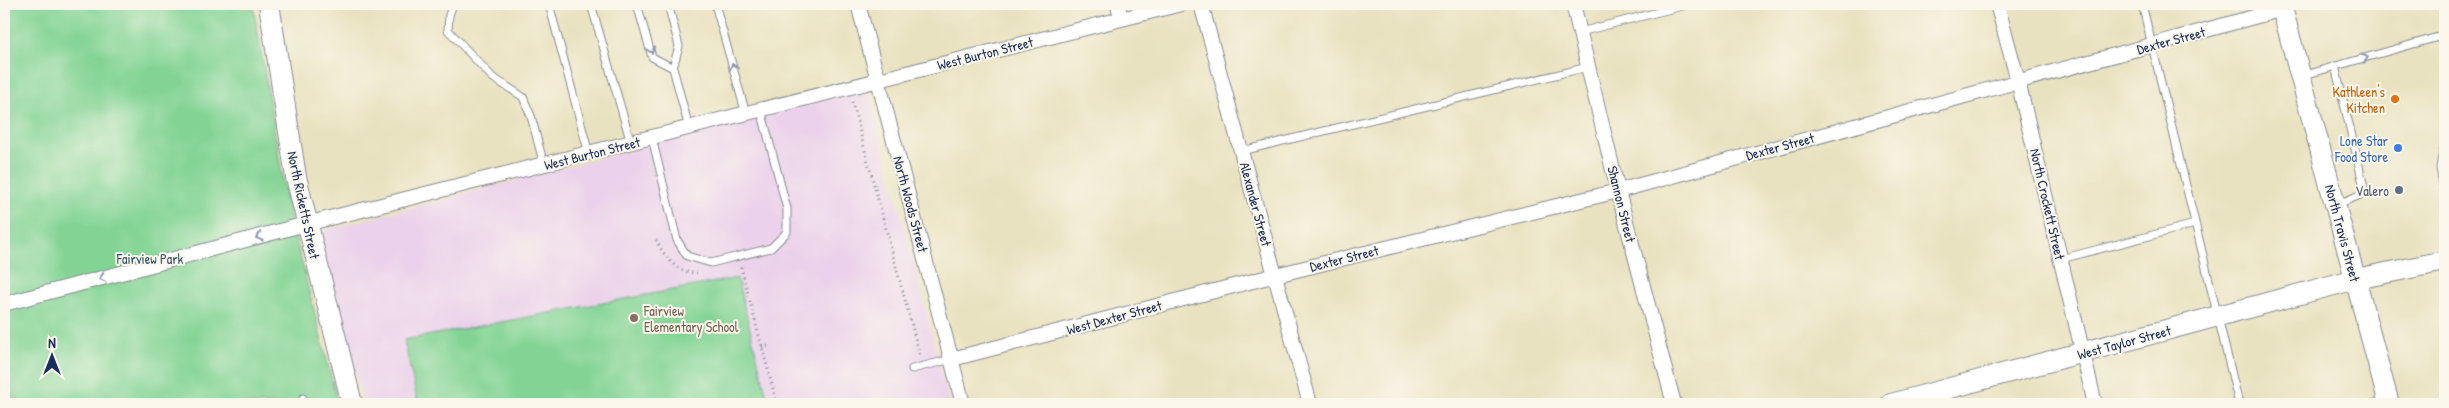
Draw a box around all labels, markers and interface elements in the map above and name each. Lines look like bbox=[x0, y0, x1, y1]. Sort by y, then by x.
street label: Dexter Street bbox=[2135, 22, 2207, 58]
street label: West Burton Street bbox=[935, 32, 1035, 74]
one-way arrow bbox=[645, 45, 655, 54]
one-way arrow bbox=[2360, 53, 2368, 63]
one-way arrow bbox=[729, 63, 739, 71]
place label: Kathleen's Kitchen bbox=[2333, 82, 2385, 117]
marker: Kathleen's Kitchen bbox=[2389, 93, 2401, 105]
street label: Dexter Street bbox=[1744, 128, 1816, 164]
place label: Lone Star Food Store bbox=[2334, 131, 2389, 166]
street label: West Burton Street bbox=[542, 132, 642, 174]
marker: Lone Star Food Store bbox=[2392, 142, 2404, 154]
street label: North Crockett Street bbox=[2026, 147, 2070, 262]
street label: North Ricketts Street bbox=[283, 149, 325, 261]
street label: North Woods Street bbox=[889, 154, 933, 254]
street label: Alexander Street bbox=[1236, 160, 1276, 248]
street label: Shannon Street bbox=[1603, 164, 1641, 244]
place label: Valero bbox=[2355, 181, 2389, 200]
street label: North Travis Street bbox=[2321, 182, 2365, 284]
marker: Valero bbox=[2393, 184, 2405, 196]
one-way arrow bbox=[254, 231, 263, 242]
street label: Dexter Street bbox=[1308, 240, 1380, 276]
park label: Fairview Park bbox=[116, 249, 184, 268]
one-way arrow bbox=[97, 272, 106, 283]
street label: West Dexter Street bbox=[1064, 295, 1164, 339]
place label: Fairview Elementary School bbox=[643, 301, 739, 337]
marker: Fairview Elementary School bbox=[628, 312, 640, 324]
street label: West Taylor Street bbox=[2075, 320, 2173, 365]
north arrow bbox=[28, 330, 78, 380]
text: N bbox=[48, 333, 56, 352]

